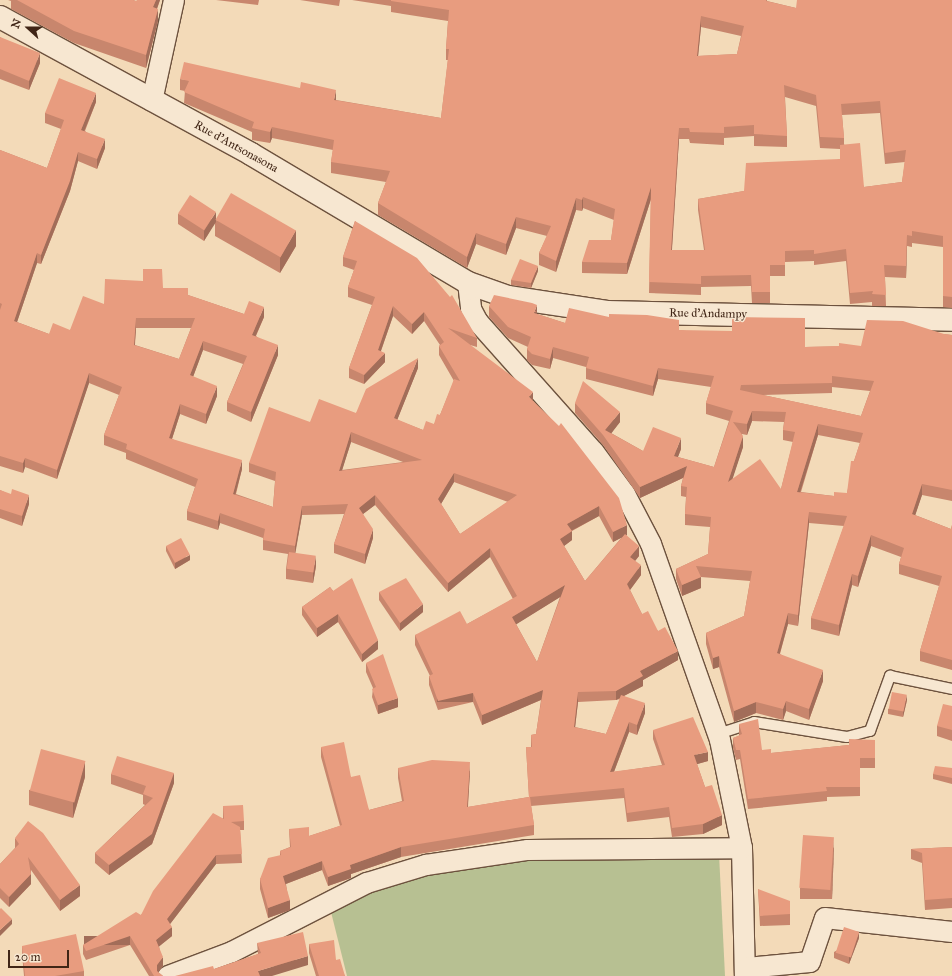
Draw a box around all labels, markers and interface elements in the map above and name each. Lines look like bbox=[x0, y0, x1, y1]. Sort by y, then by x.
north arrow bbox=[8, 8, 48, 48]
text: N bbox=[9, 17, 24, 30]
street label: Rue d'Antsonasona bbox=[192, 118, 280, 176]
street label: Rue d'Andampy bbox=[669, 306, 747, 322]
scale bar bbox=[10, 942, 71, 968]
text: 20 m bbox=[15, 950, 41, 964]

